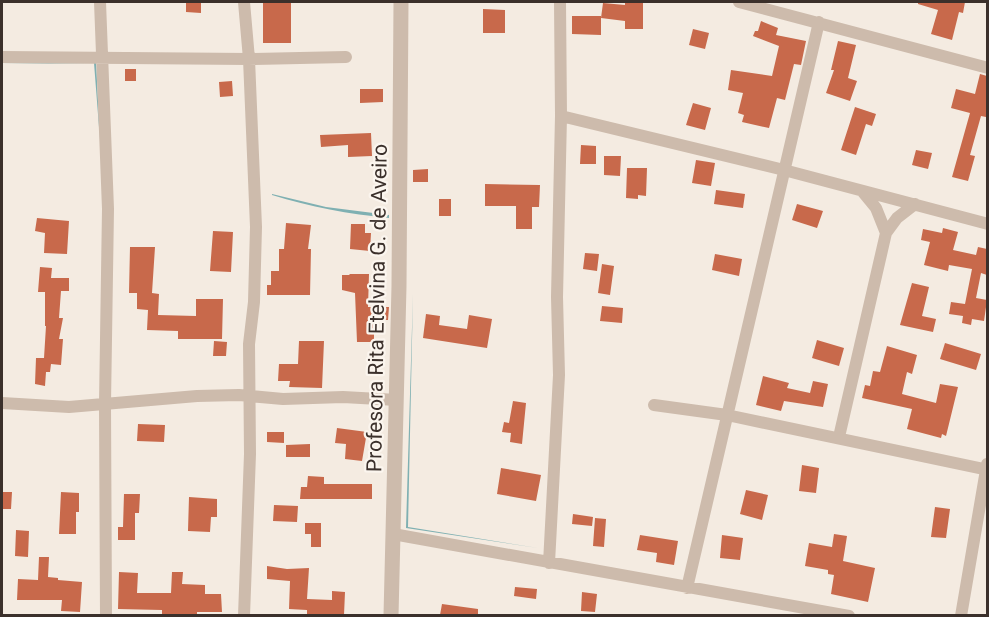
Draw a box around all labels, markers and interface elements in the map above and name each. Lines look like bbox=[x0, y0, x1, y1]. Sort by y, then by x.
street label: Profesora Rita Etelvina G. de Aveiro bbox=[362, 144, 392, 472]

